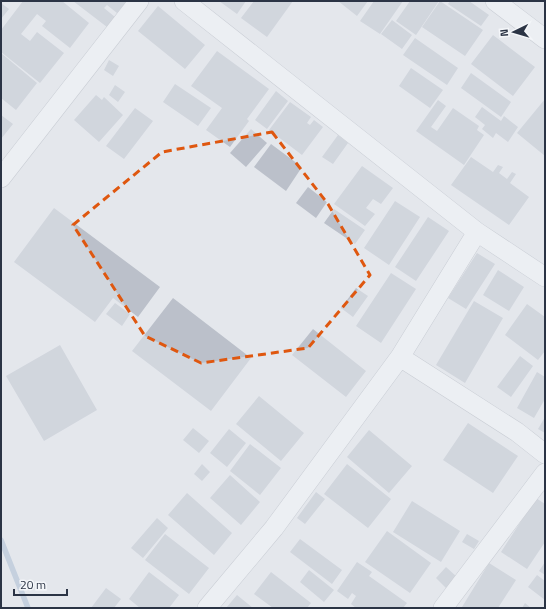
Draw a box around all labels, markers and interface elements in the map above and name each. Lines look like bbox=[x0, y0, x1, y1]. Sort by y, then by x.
north arrow bbox=[494, 12, 534, 52]
text: N bbox=[496, 28, 512, 37]
scale bar bbox=[14, 571, 67, 597]
text: 20 m bbox=[20, 575, 46, 594]

